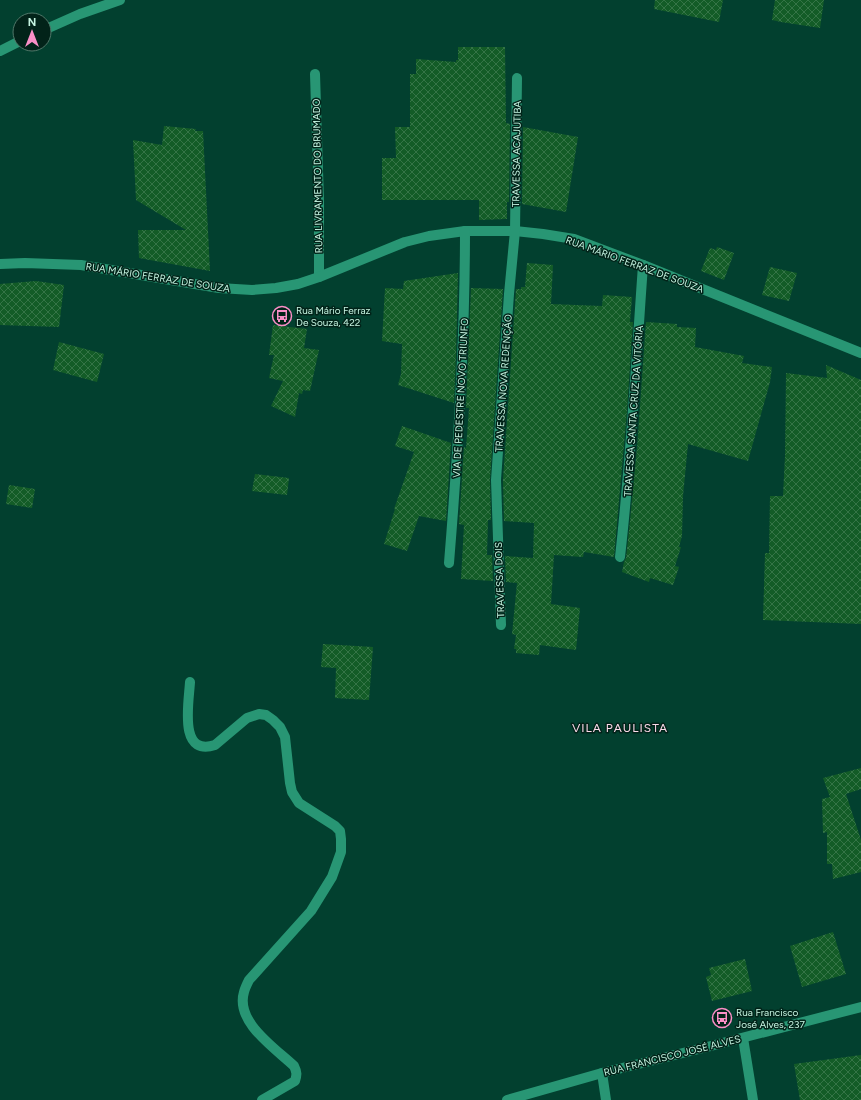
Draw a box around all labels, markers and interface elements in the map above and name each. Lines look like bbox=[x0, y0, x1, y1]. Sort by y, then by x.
north arrow bbox=[12, 12, 52, 52]
text: N bbox=[28, 16, 36, 29]
street label: RUA LIVRAMENTO DO BRUMADO bbox=[310, 98, 325, 253]
street label: TRAVESSA ACAJUTIBA bbox=[509, 101, 524, 207]
street label: RUA MÁRIO FERRAZ DE SOUZA bbox=[564, 233, 706, 296]
street label: RUA MÁRIO FERRAZ DE SOUZA bbox=[85, 260, 231, 295]
place label: Rua Mário Ferraz De Souza, 422 bbox=[296, 304, 371, 329]
bus stop icon: Rua Mário Ferraz De Souza, 422 bbox=[271, 305, 293, 327]
street label: TRAVESSA NOVA REDENÇÃO bbox=[492, 313, 515, 452]
street label: VIA DE PEDESTRE NOVO TRIUNFO bbox=[450, 318, 471, 478]
street label: TRAVESSA SANTA CRUZ DA VITÓRIA bbox=[621, 325, 646, 497]
street label: TRAVESSA DOIS bbox=[492, 542, 507, 618]
district label: VILA PAULISTA bbox=[572, 721, 668, 735]
place label: Rua Francisco José Alves, 237 bbox=[736, 1006, 805, 1031]
bus stop icon: Rua Francisco José Alves, 237 bbox=[711, 1007, 733, 1029]
street label: RUA FRANCISCO JOSÉ ALVES bbox=[602, 1032, 742, 1079]

